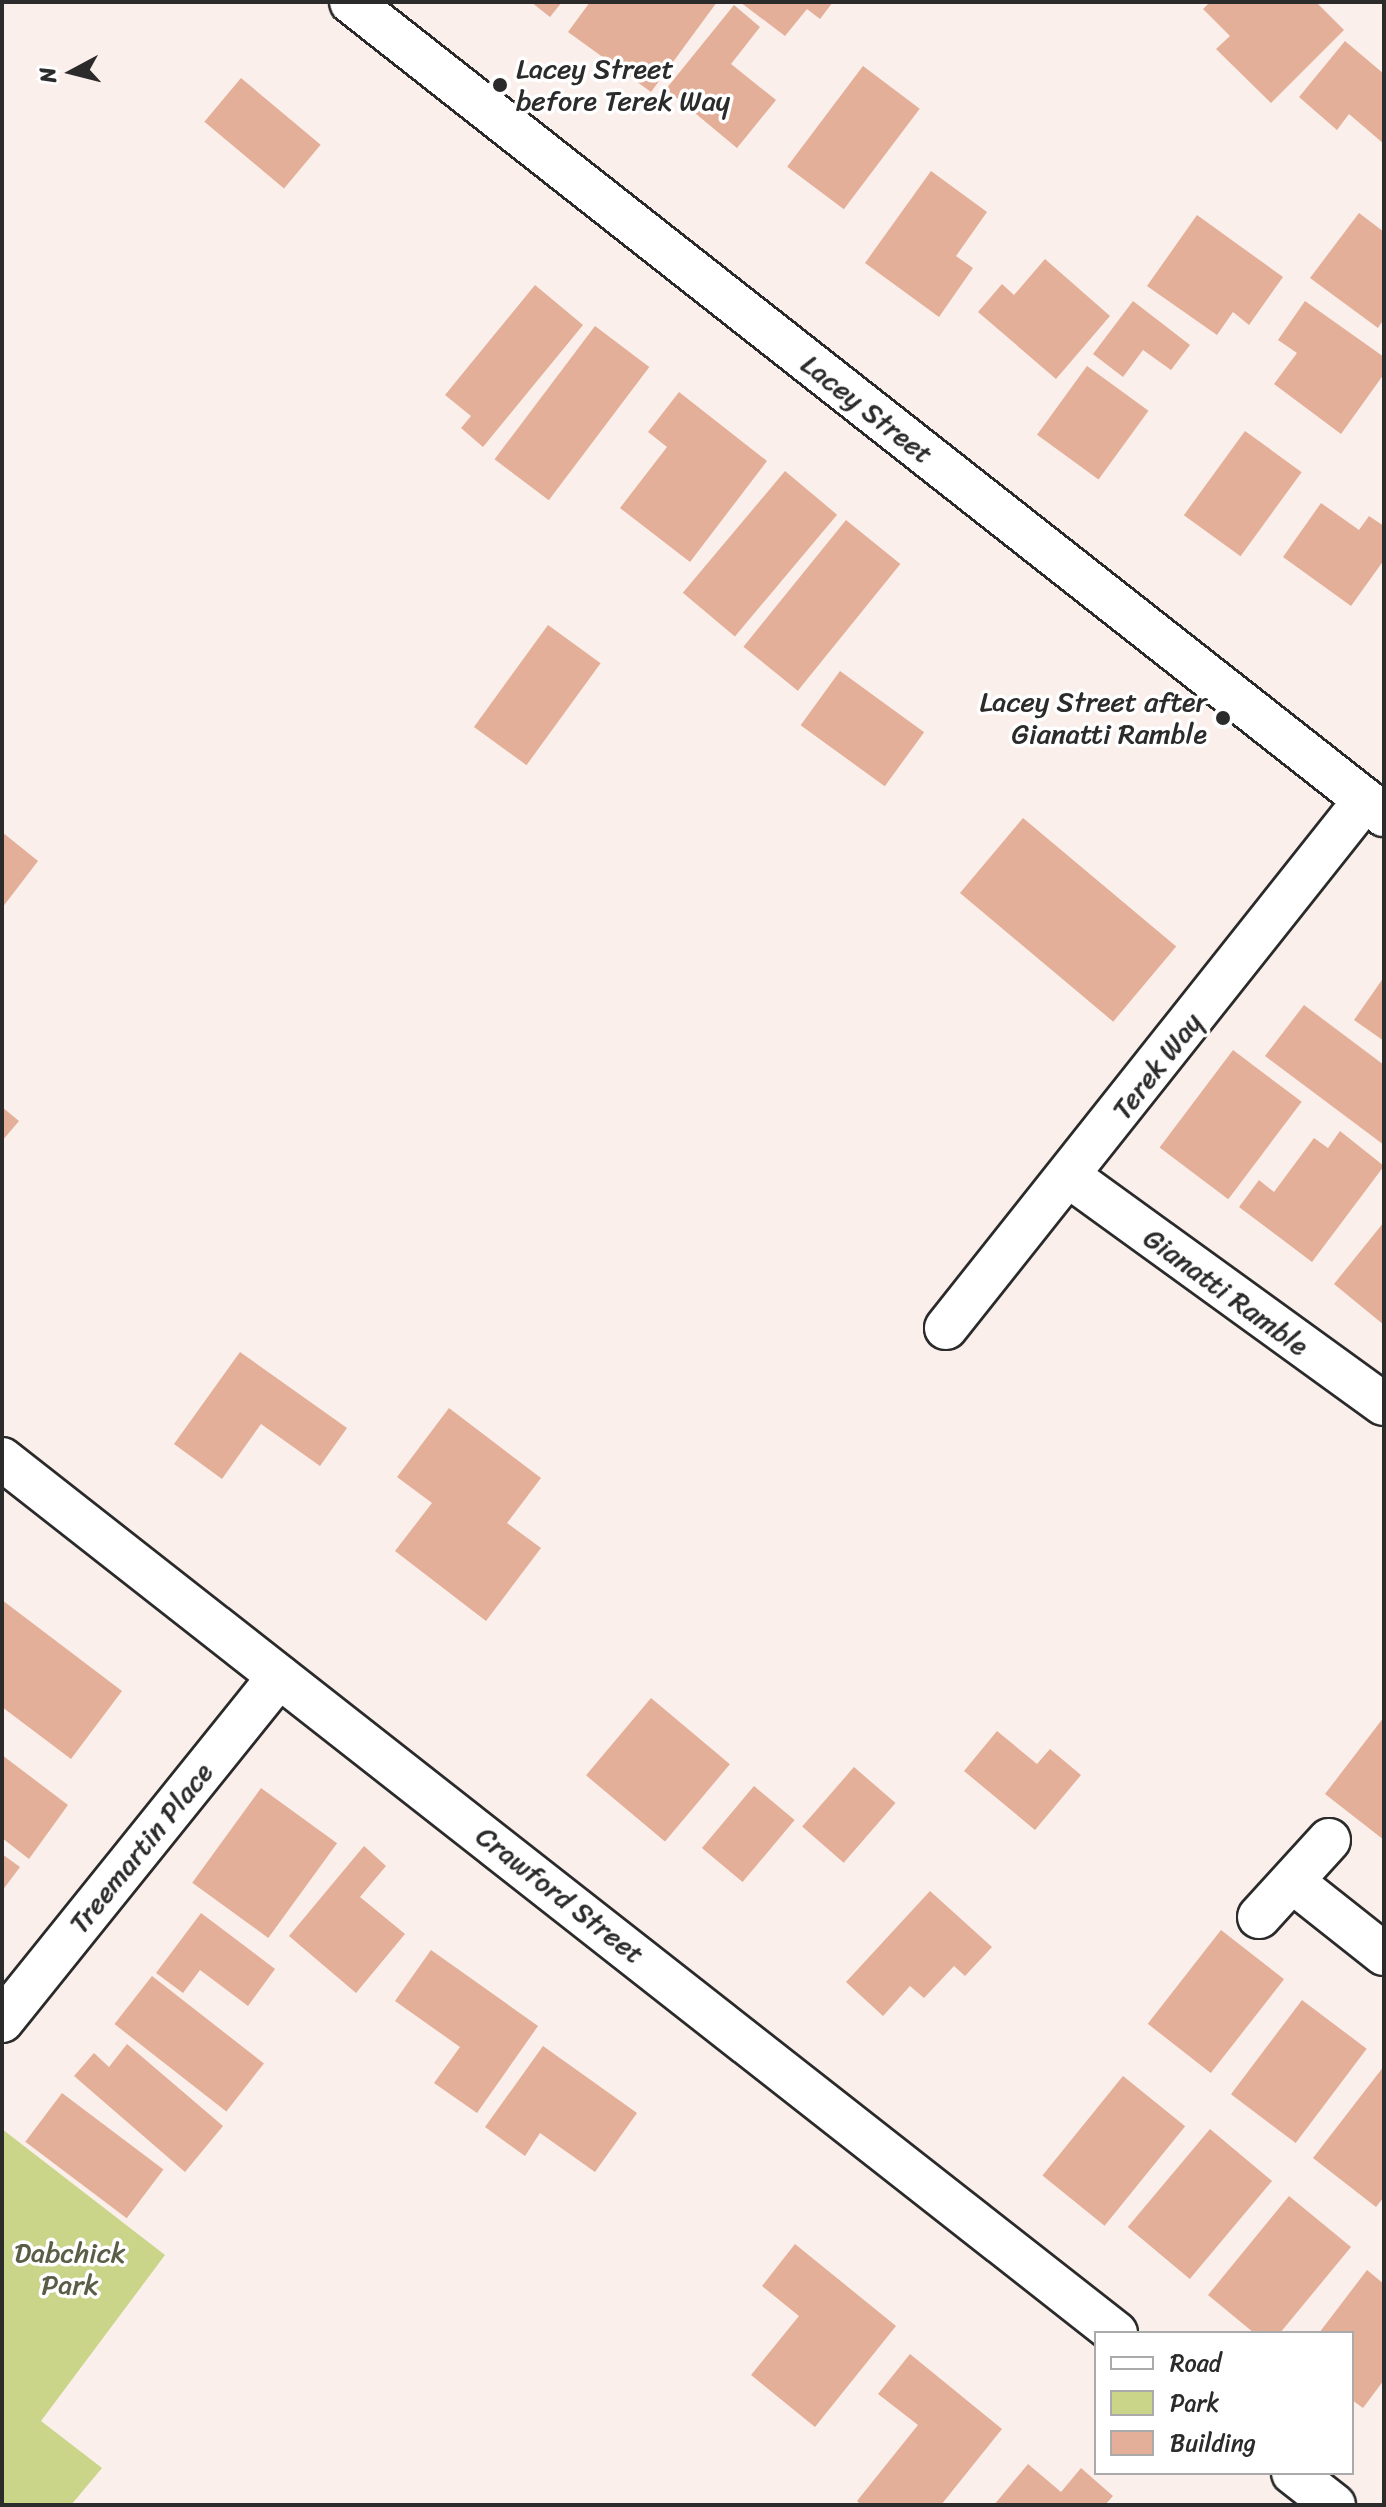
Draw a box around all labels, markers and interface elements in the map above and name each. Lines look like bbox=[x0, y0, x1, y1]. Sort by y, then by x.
north arrow bbox=[32, 32, 112, 112]
place label: Lacey Street before Terek Way bbox=[516, 52, 730, 118]
text: N bbox=[27, 65, 68, 85]
marker: Lacey Street before Terek Way bbox=[491, 76, 509, 94]
street label: Lacey Street bbox=[794, 347, 940, 471]
place label: Lacey Street after Gianatti Ramble bbox=[978, 685, 1207, 751]
marker: Lacey Street after Gianatti Ramble bbox=[1214, 709, 1232, 727]
street label: Terek Way bbox=[1105, 1006, 1209, 1126]
street label: Gianatti Ramble bbox=[1137, 1221, 1315, 1363]
street label: Treemartin Place bbox=[62, 1756, 220, 1940]
street label: Crawford Street bbox=[469, 1819, 651, 1971]
park label: Dabchick Park bbox=[14, 2236, 126, 2302]
legend bbox=[1094, 2331, 1354, 2475]
text: Road bbox=[1170, 2342, 1221, 2384]
text: Park bbox=[1170, 2382, 1219, 2424]
text: Building bbox=[1170, 2422, 1256, 2464]

